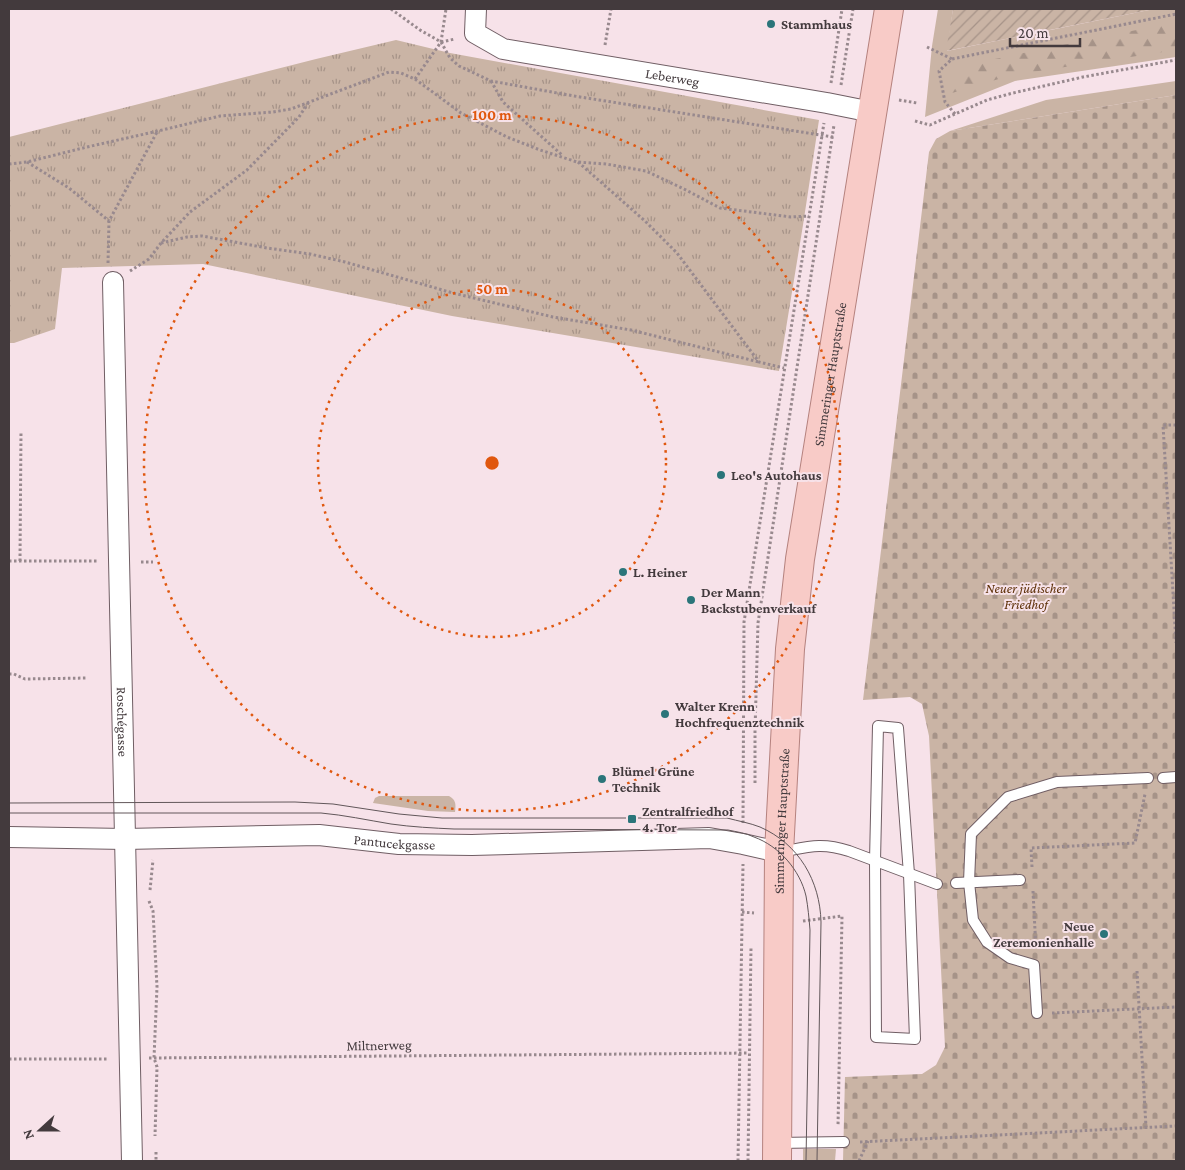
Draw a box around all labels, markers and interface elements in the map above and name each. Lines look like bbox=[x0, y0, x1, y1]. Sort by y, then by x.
scale bar bbox=[1010, 15, 1080, 47]
place label: Stammhaus bbox=[781, 16, 852, 32]
marker: Stammhaus bbox=[765, 18, 777, 30]
text: 20 m bbox=[1018, 25, 1049, 41]
street label: Leberweg bbox=[644, 65, 701, 90]
text: 100 m bbox=[472, 107, 512, 123]
text: 50 m bbox=[476, 281, 508, 297]
street label: Simmeringer Hauptstraße bbox=[810, 301, 849, 448]
centre of rings bbox=[483, 454, 501, 472]
place label: Leo's Autohaus bbox=[731, 467, 822, 483]
marker: Leo's Autohaus bbox=[715, 469, 727, 481]
place label: L. Heiner bbox=[633, 564, 688, 580]
marker: L. Heiner bbox=[617, 566, 629, 578]
park label: Neuer jüdischer Friedhof bbox=[985, 580, 1068, 612]
place label: Der Mann Backstubenverkauf bbox=[701, 584, 817, 616]
marker: Der Mann Backstubenverkauf bbox=[685, 594, 697, 606]
street label: Roschégasse bbox=[114, 687, 131, 757]
place label: Walter Krenn Hochfrequenztechnik bbox=[674, 698, 805, 730]
marker: Walter Krenn Hochfrequenztechnik bbox=[659, 708, 671, 720]
street label: Simmeringer Hauptstraße bbox=[771, 748, 793, 894]
place label: Blümel Grüne Technik bbox=[612, 763, 695, 795]
marker: Blümel Grüne Technik bbox=[596, 773, 608, 785]
place label: Zentralfriedhof 4. Tor bbox=[642, 803, 735, 835]
marker: Zentralfriedhof 4. Tor bbox=[626, 813, 638, 825]
street label: Pantucekgasse bbox=[353, 831, 435, 852]
place label: Neue Zeremonienhalle bbox=[993, 918, 1094, 950]
marker: Neue Zeremonienhalle bbox=[1098, 928, 1110, 940]
street label: Miltnerweg bbox=[346, 1036, 412, 1054]
north arrow bbox=[15, 1105, 65, 1155]
text: N bbox=[19, 1127, 37, 1142]

